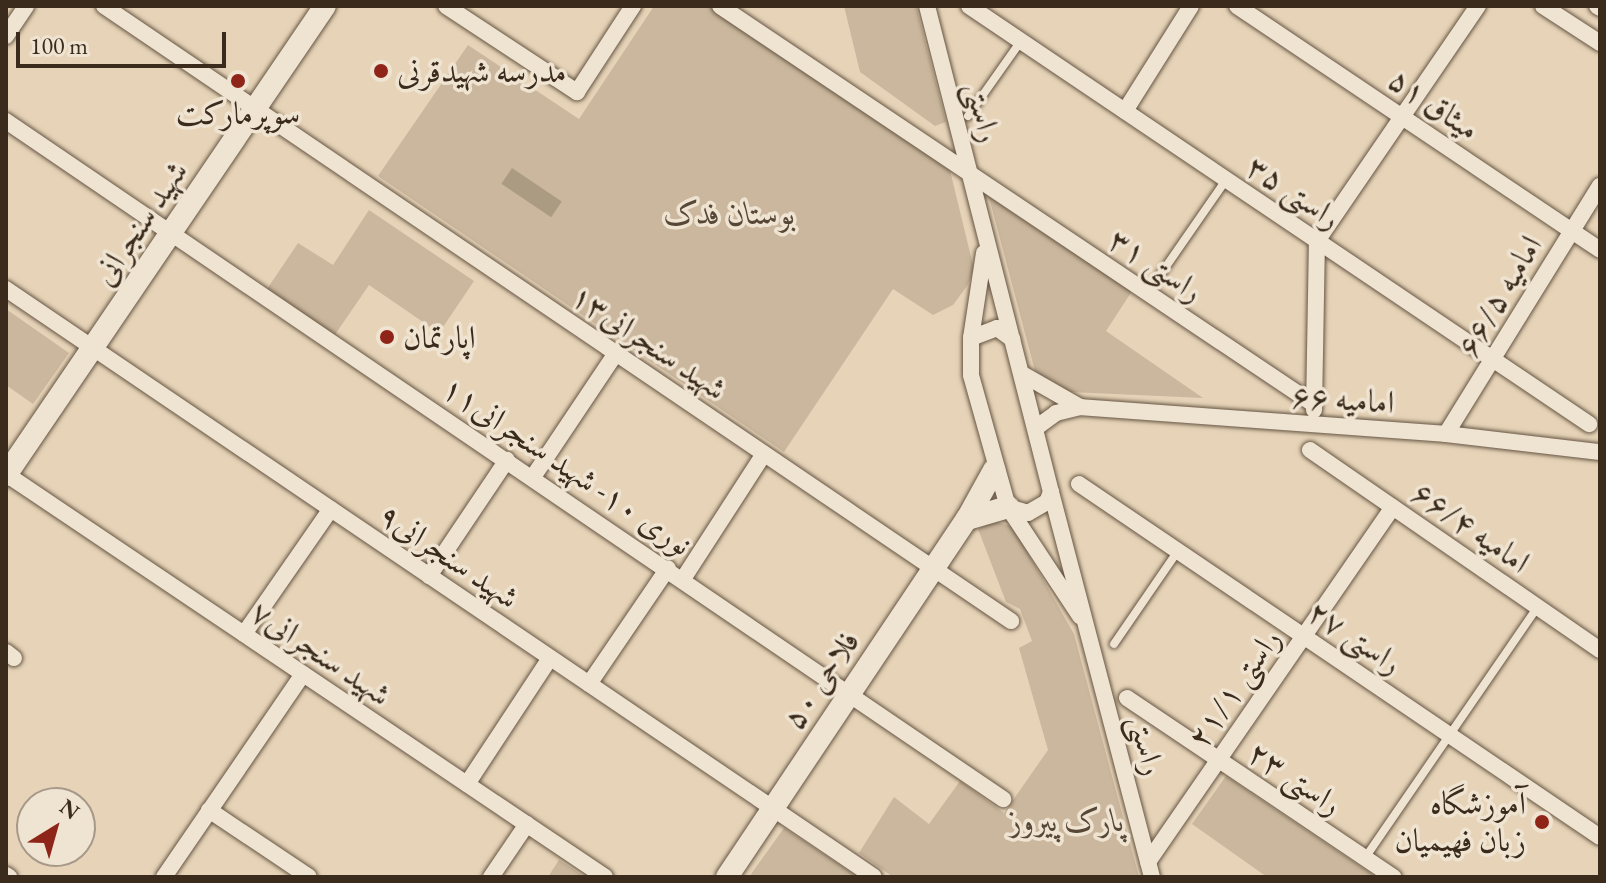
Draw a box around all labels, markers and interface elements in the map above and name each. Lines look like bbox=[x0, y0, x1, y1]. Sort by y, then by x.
scale bar bbox=[20, 16, 230, 66]
text: 100 m bbox=[30, 30, 88, 61]
place label: مدرسه شهیدقرنی bbox=[397, 52, 567, 90]
street label: میثاق ۵۱ bbox=[1381, 60, 1487, 148]
marker: مدرسه شهیدقرنی bbox=[372, 62, 390, 80]
marker: سوپرمارکت bbox=[229, 72, 247, 90]
street label: راستی bbox=[957, 77, 1009, 147]
place label: سوپرمارکت bbox=[176, 94, 300, 132]
street label: راستی ۳۵ bbox=[1240, 147, 1348, 237]
street label: شهید سنجرانی bbox=[84, 153, 196, 293]
park label: بوستان فدک bbox=[664, 194, 796, 232]
street label: راستی ۳۱ bbox=[1102, 220, 1210, 310]
street label: امامیه ۶۶/۵ bbox=[1448, 228, 1550, 364]
street label: شهید سنجرانی۱۳ bbox=[564, 276, 734, 408]
place label: اپارتمان bbox=[403, 318, 476, 356]
marker: اپارتمان bbox=[378, 328, 396, 346]
street label: نوری ۱۰- شهید سنجرانی۱۱ bbox=[435, 368, 699, 564]
street label: امامیه ۶۶ bbox=[1290, 376, 1396, 422]
street label: امامیه ۶۶/۴ bbox=[1405, 473, 1537, 581]
street label: شهید سنجرانی۹ bbox=[372, 495, 526, 617]
street label: شهید سنجرانی۷ bbox=[244, 592, 398, 714]
street label: راستی ۲۷ bbox=[1301, 592, 1409, 682]
street label: راستی ۲۱/۱ bbox=[1179, 621, 1289, 755]
street label: فلاحی ۵۰ bbox=[774, 624, 868, 736]
street label: راستی bbox=[1121, 710, 1173, 780]
street label: راستی ۲۳ bbox=[1241, 733, 1349, 823]
place label: آموزشگاه زبان فهیمیان bbox=[1394, 785, 1526, 860]
north arrow bbox=[16, 787, 96, 867]
text: N bbox=[54, 792, 85, 826]
park label: پارک پیروز bbox=[1009, 801, 1125, 839]
marker: آموزشگاه زبان فهیمیان bbox=[1533, 813, 1551, 831]

